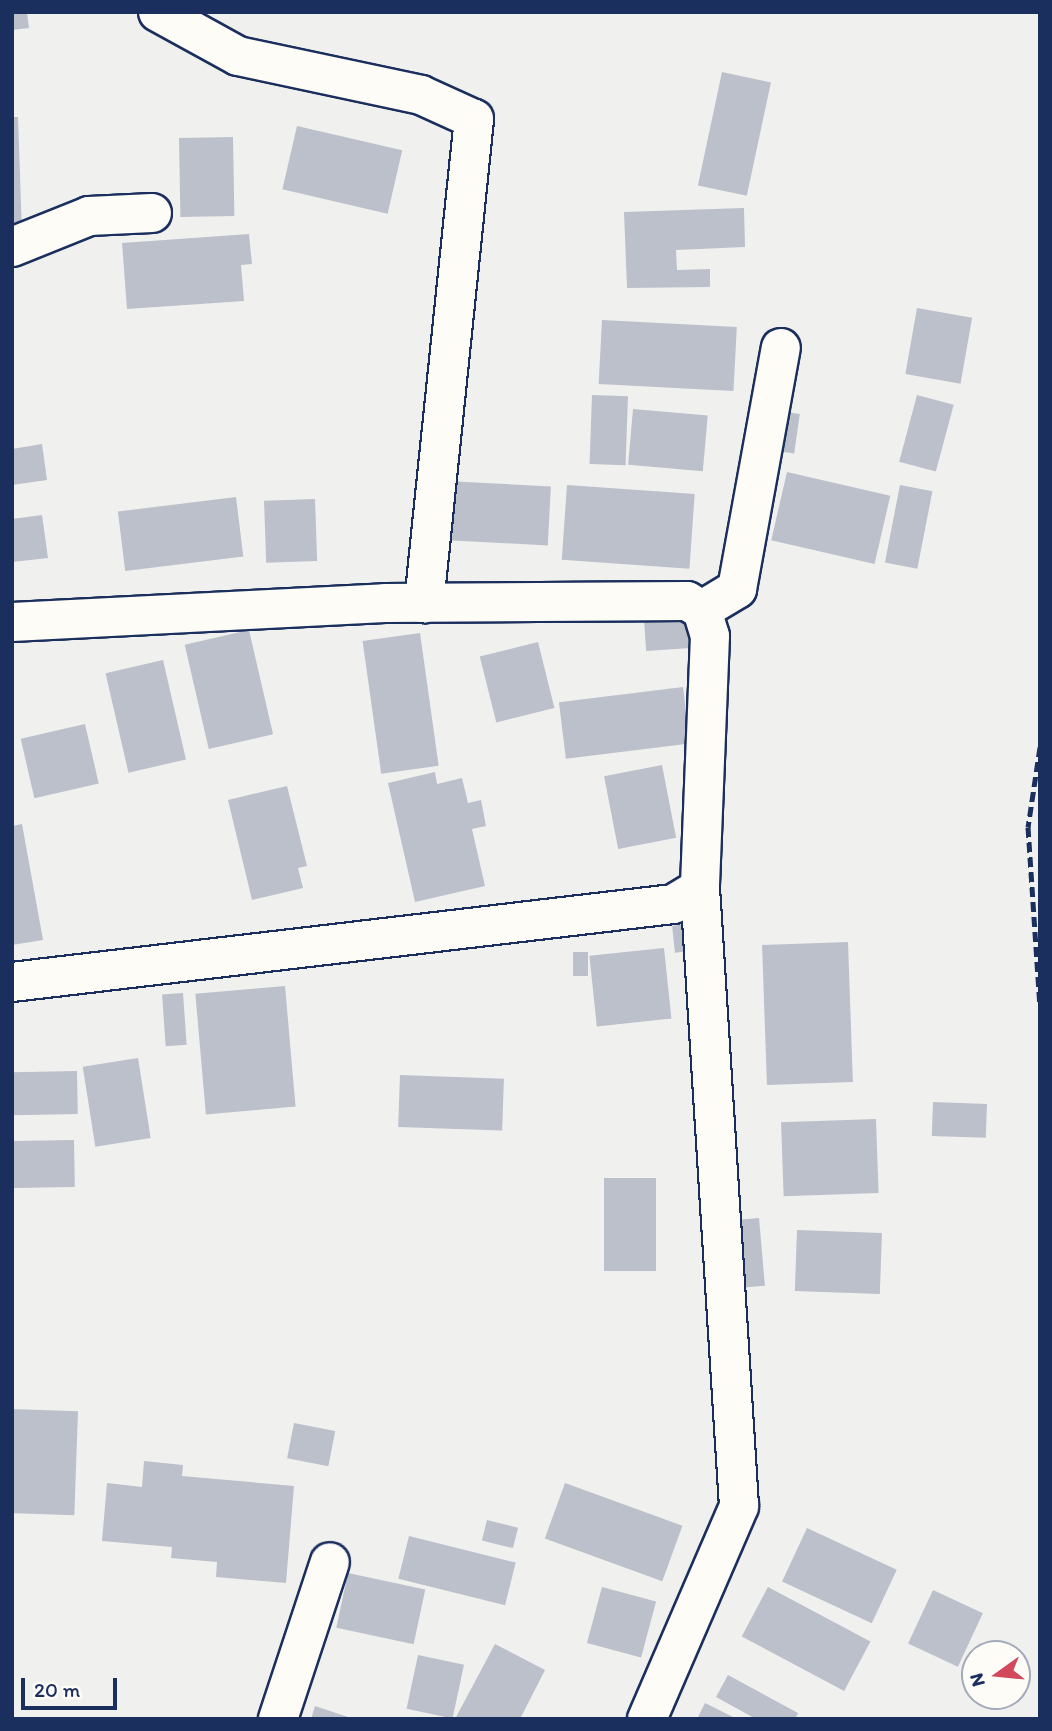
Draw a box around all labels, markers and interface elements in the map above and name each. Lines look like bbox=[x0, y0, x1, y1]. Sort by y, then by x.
north arrow bbox=[961, 1640, 1031, 1710]
scale bar bbox=[24, 1664, 121, 1708]
text: N bbox=[964, 1671, 990, 1689]
text: 20 m bbox=[34, 1677, 80, 1702]

